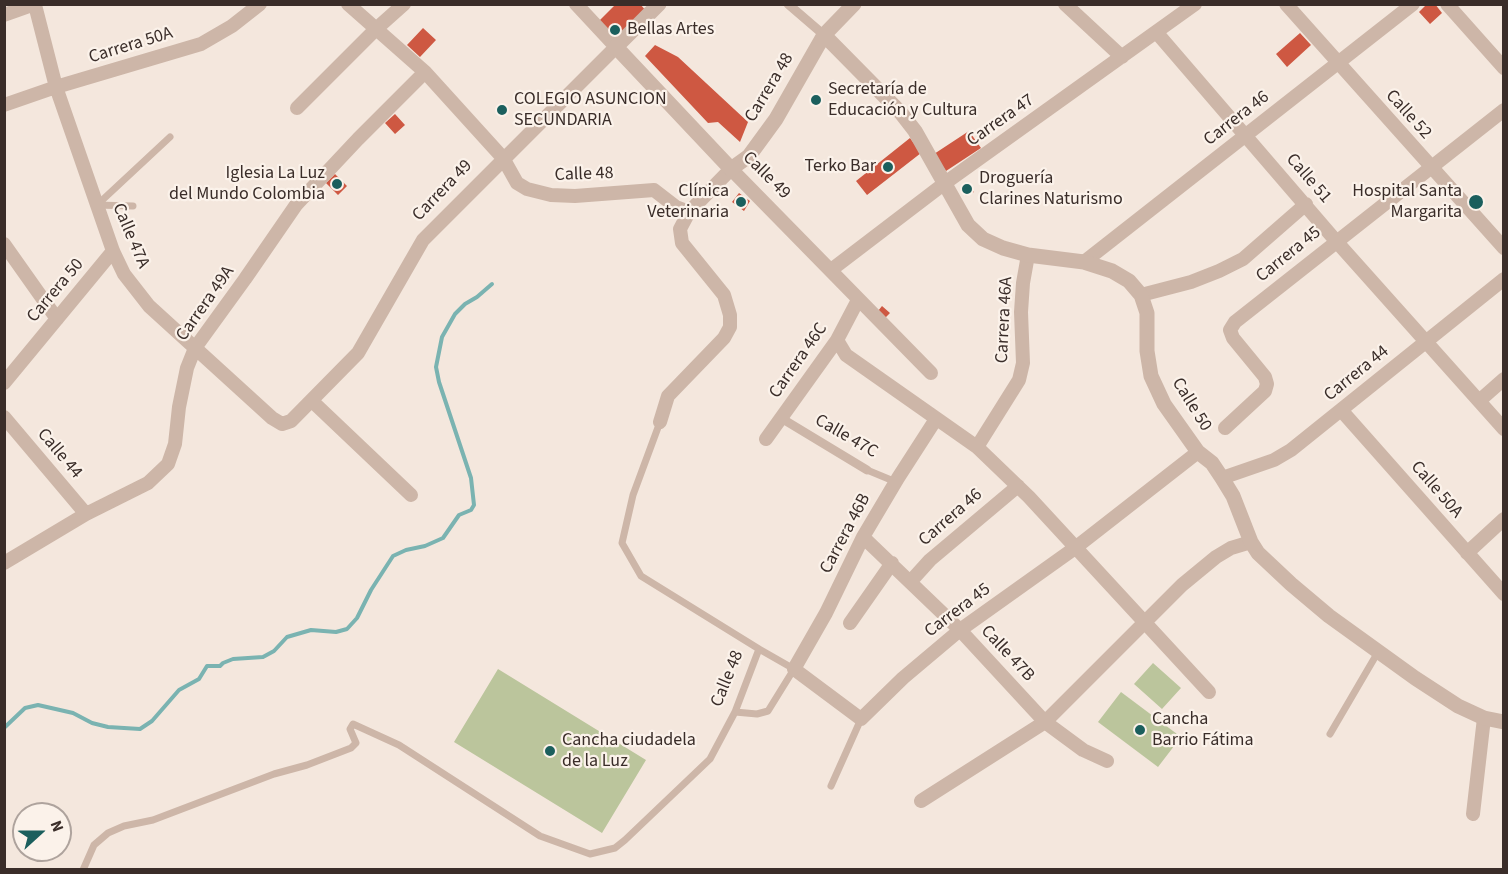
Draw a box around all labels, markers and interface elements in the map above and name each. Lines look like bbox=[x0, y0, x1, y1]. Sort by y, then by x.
place label: Bellas Artes bbox=[627, 19, 714, 41]
street label: Carrera 50A bbox=[86, 23, 176, 69]
marker: Bellas Artes bbox=[608, 23, 622, 37]
street label: Carrera 48 bbox=[741, 49, 799, 127]
place label: Secretaría de Educación y Cultura bbox=[828, 79, 977, 122]
street label: Calle 52 bbox=[1380, 86, 1436, 144]
street label: Carrera 46 bbox=[1200, 87, 1274, 151]
place label: COLEGIO ASUNCION SECUNDARIA bbox=[514, 89, 667, 132]
street label: Carrera 47 bbox=[963, 90, 1039, 152]
marker: Secretaría de Educación y Cultura bbox=[809, 93, 823, 107]
marker: COLEGIO ASUNCION SECUNDARIA bbox=[495, 103, 509, 117]
street label: Calle 49 bbox=[738, 148, 794, 204]
street label: Calle 51 bbox=[1281, 150, 1335, 208]
street label: Carrera 49 bbox=[408, 156, 478, 226]
place label: Terko Bar bbox=[805, 156, 876, 178]
marker: Terko Bar bbox=[881, 160, 895, 174]
place label: Iglesia La Luz del Mundo Colombia bbox=[169, 163, 325, 206]
street label: Calle 48 bbox=[554, 163, 614, 187]
place label: Droguería Clarines Naturismo bbox=[979, 168, 1123, 210]
marker: Iglesia La Luz del Mundo Colombia bbox=[330, 177, 344, 191]
place label: Clínica Veterinaria bbox=[647, 181, 729, 224]
place label: Hospital Santa Margarita bbox=[1352, 181, 1462, 224]
marker: Droguería Clarines Naturismo bbox=[960, 182, 974, 196]
marker: Hospital Santa Margarita bbox=[1467, 193, 1485, 211]
marker: Clínica Veterinaria bbox=[734, 195, 748, 209]
street label: Calle 47A bbox=[107, 200, 153, 272]
street label: Carrera 45 bbox=[1252, 222, 1326, 288]
street label: Carrera 50 bbox=[23, 255, 89, 327]
street label: Carrera 49A bbox=[172, 262, 240, 346]
street label: Carrera 46A bbox=[992, 276, 1018, 364]
street label: Carrera 46C bbox=[765, 319, 833, 403]
street label: Carrera 44 bbox=[1320, 341, 1394, 407]
street label: Calle 50 bbox=[1166, 374, 1216, 436]
street label: Calle 47C bbox=[811, 410, 881, 464]
street label: Calle 44 bbox=[32, 424, 86, 484]
street label: Calle 50A bbox=[1405, 457, 1467, 523]
street label: Carrera 46 bbox=[915, 485, 987, 551]
street label: Carrera 46B bbox=[816, 490, 876, 578]
street label: Carrera 45 bbox=[921, 579, 995, 643]
street label: Calle 47B bbox=[975, 621, 1039, 687]
street label: Calle 48 bbox=[707, 648, 749, 710]
place label: Cancha Barrio Fátima bbox=[1152, 709, 1254, 752]
marker: Cancha Barrio Fátima bbox=[1133, 723, 1147, 737]
place label: Cancha ciudadela de la Luz bbox=[562, 730, 696, 772]
marker: Cancha ciudadela de la Luz bbox=[543, 744, 557, 758]
north arrow bbox=[12, 802, 72, 862]
text: N bbox=[45, 817, 69, 835]

